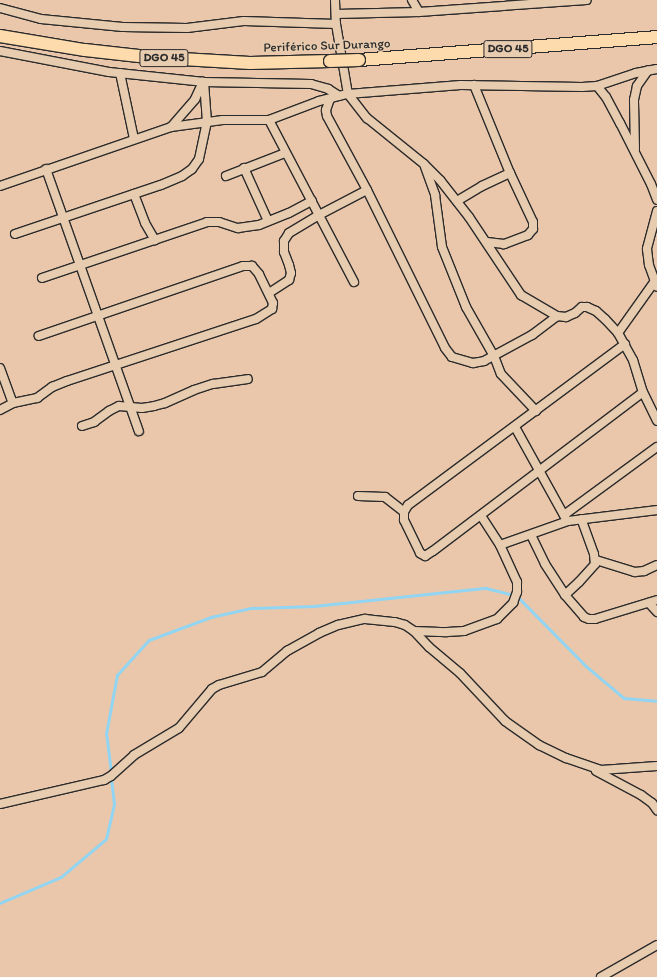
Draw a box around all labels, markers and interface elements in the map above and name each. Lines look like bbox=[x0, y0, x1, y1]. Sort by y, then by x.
street label: Periférico Sur Durango bbox=[263, 36, 391, 56]
road number: DGO 45 bbox=[483, 39, 533, 59]
road number: DGO 45 bbox=[139, 48, 189, 68]

